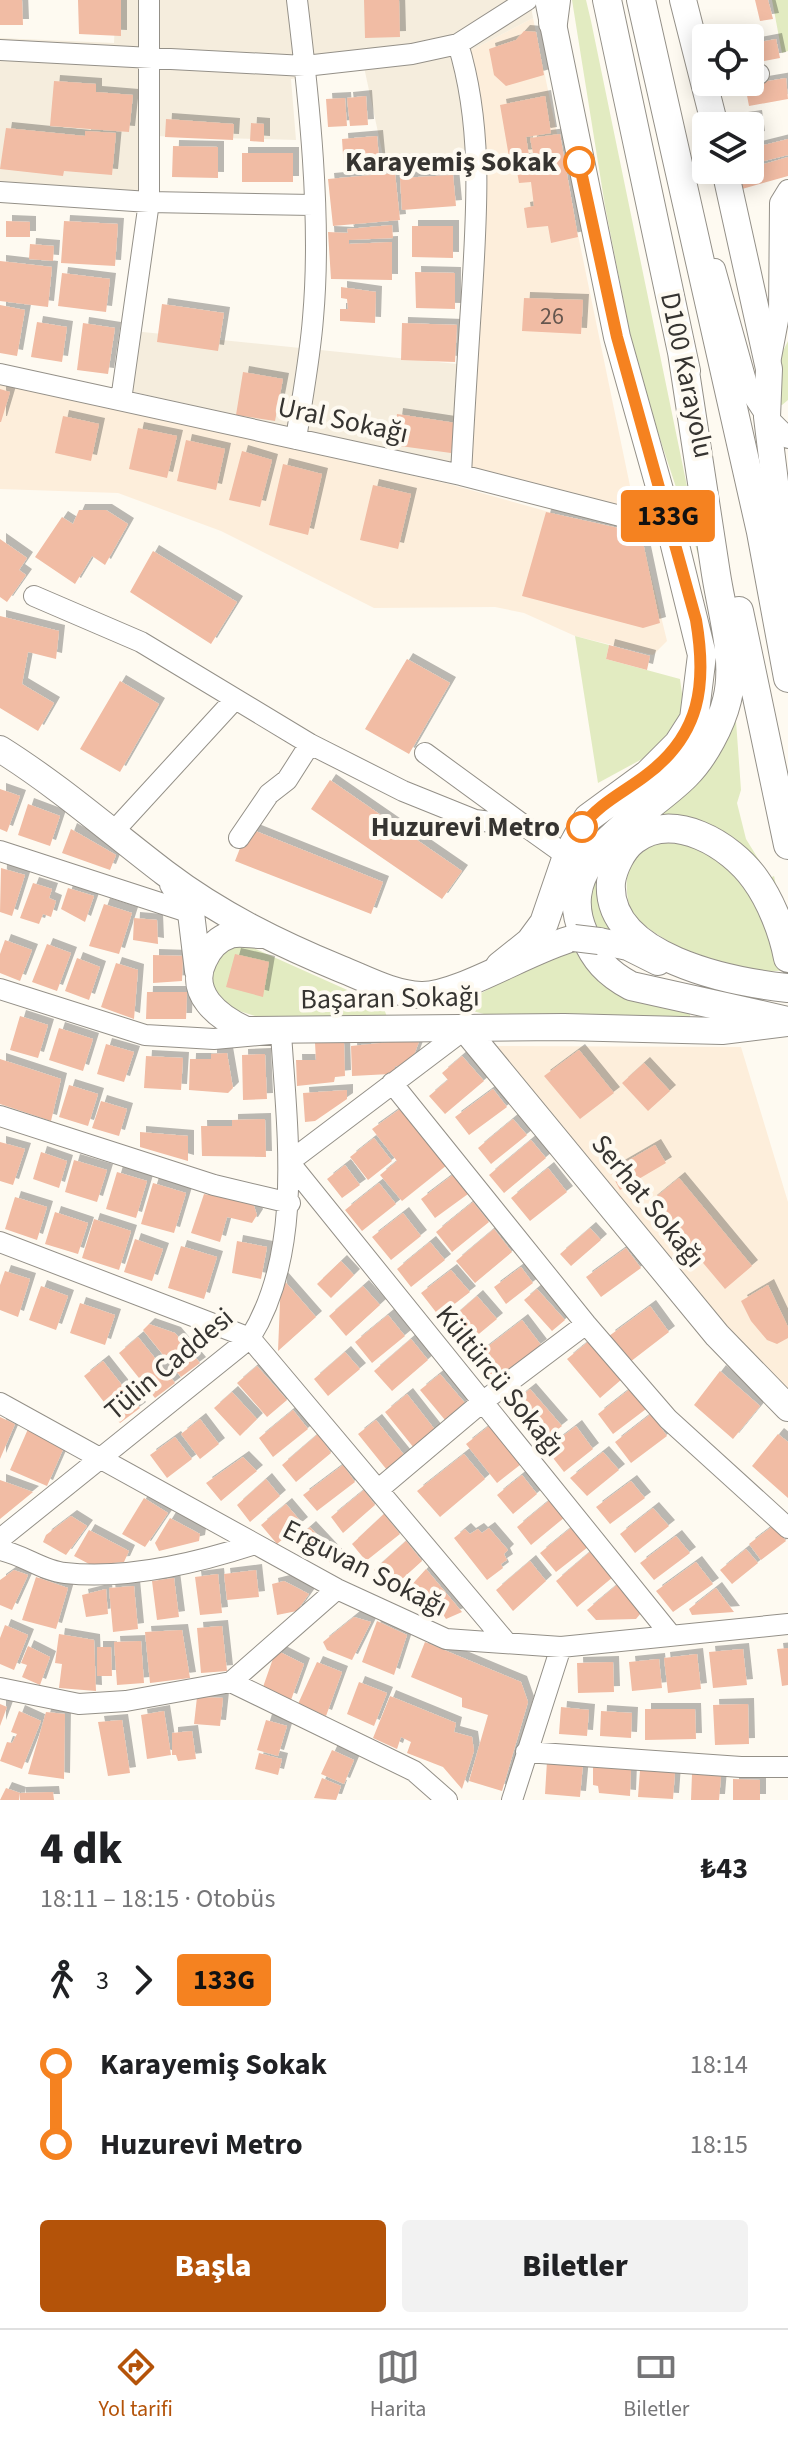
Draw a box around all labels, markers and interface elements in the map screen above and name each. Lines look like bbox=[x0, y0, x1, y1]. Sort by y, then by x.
map controls bbox=[692, 24, 764, 184]
button: locate bbox=[692, 24, 764, 96]
button: layers bbox=[692, 112, 764, 184]
place label: Karayemiş Sokak bbox=[345, 142, 558, 182]
marker: Karayemiş Sokak bbox=[564, 147, 594, 177]
street label: D100 Karayolu bbox=[650, 288, 724, 462]
house number: 26 bbox=[540, 299, 564, 334]
street label: Ural Sokağı bbox=[274, 387, 412, 453]
line badge: 133G bbox=[612, 490, 724, 542]
text: 133G bbox=[637, 496, 699, 536]
place label: Huzurevi Metro bbox=[371, 807, 560, 847]
marker: Huzurevi Metro bbox=[567, 812, 597, 842]
street label: Başaran Sokağı bbox=[300, 976, 480, 1020]
street label: Serhat Sokağı bbox=[582, 1126, 714, 1276]
street label: Kültürcü Sokağı bbox=[426, 1297, 574, 1465]
street label: Tülin Caddesi bbox=[96, 1298, 242, 1430]
street label: Erguvan Sokağı bbox=[276, 1509, 454, 1627]
text: 4 dk bbox=[40, 1818, 122, 1881]
text: ₺43 bbox=[700, 1847, 748, 1890]
text: 18:11 – 18:15 · Otobüs bbox=[40, 1880, 275, 1917]
icon: walk bbox=[40, 1958, 84, 2002]
icon: forward bbox=[121, 1958, 165, 2002]
text: 133G bbox=[193, 1960, 255, 2000]
text: 3 bbox=[96, 1962, 109, 1999]
text: Karayemiş Sokak bbox=[100, 2043, 327, 2086]
text: 18:14 bbox=[690, 2046, 748, 2083]
text: Huzurevi Metro bbox=[100, 2123, 303, 2166]
text: 18:15 bbox=[690, 2126, 748, 2163]
button: Başla bbox=[40, 2220, 386, 2312]
button: Biletler bbox=[402, 2220, 748, 2312]
tab: Yol tarifi bbox=[98, 2345, 173, 2425]
tab: Harita bbox=[370, 2345, 426, 2425]
tab: Biletler bbox=[623, 2345, 690, 2425]

